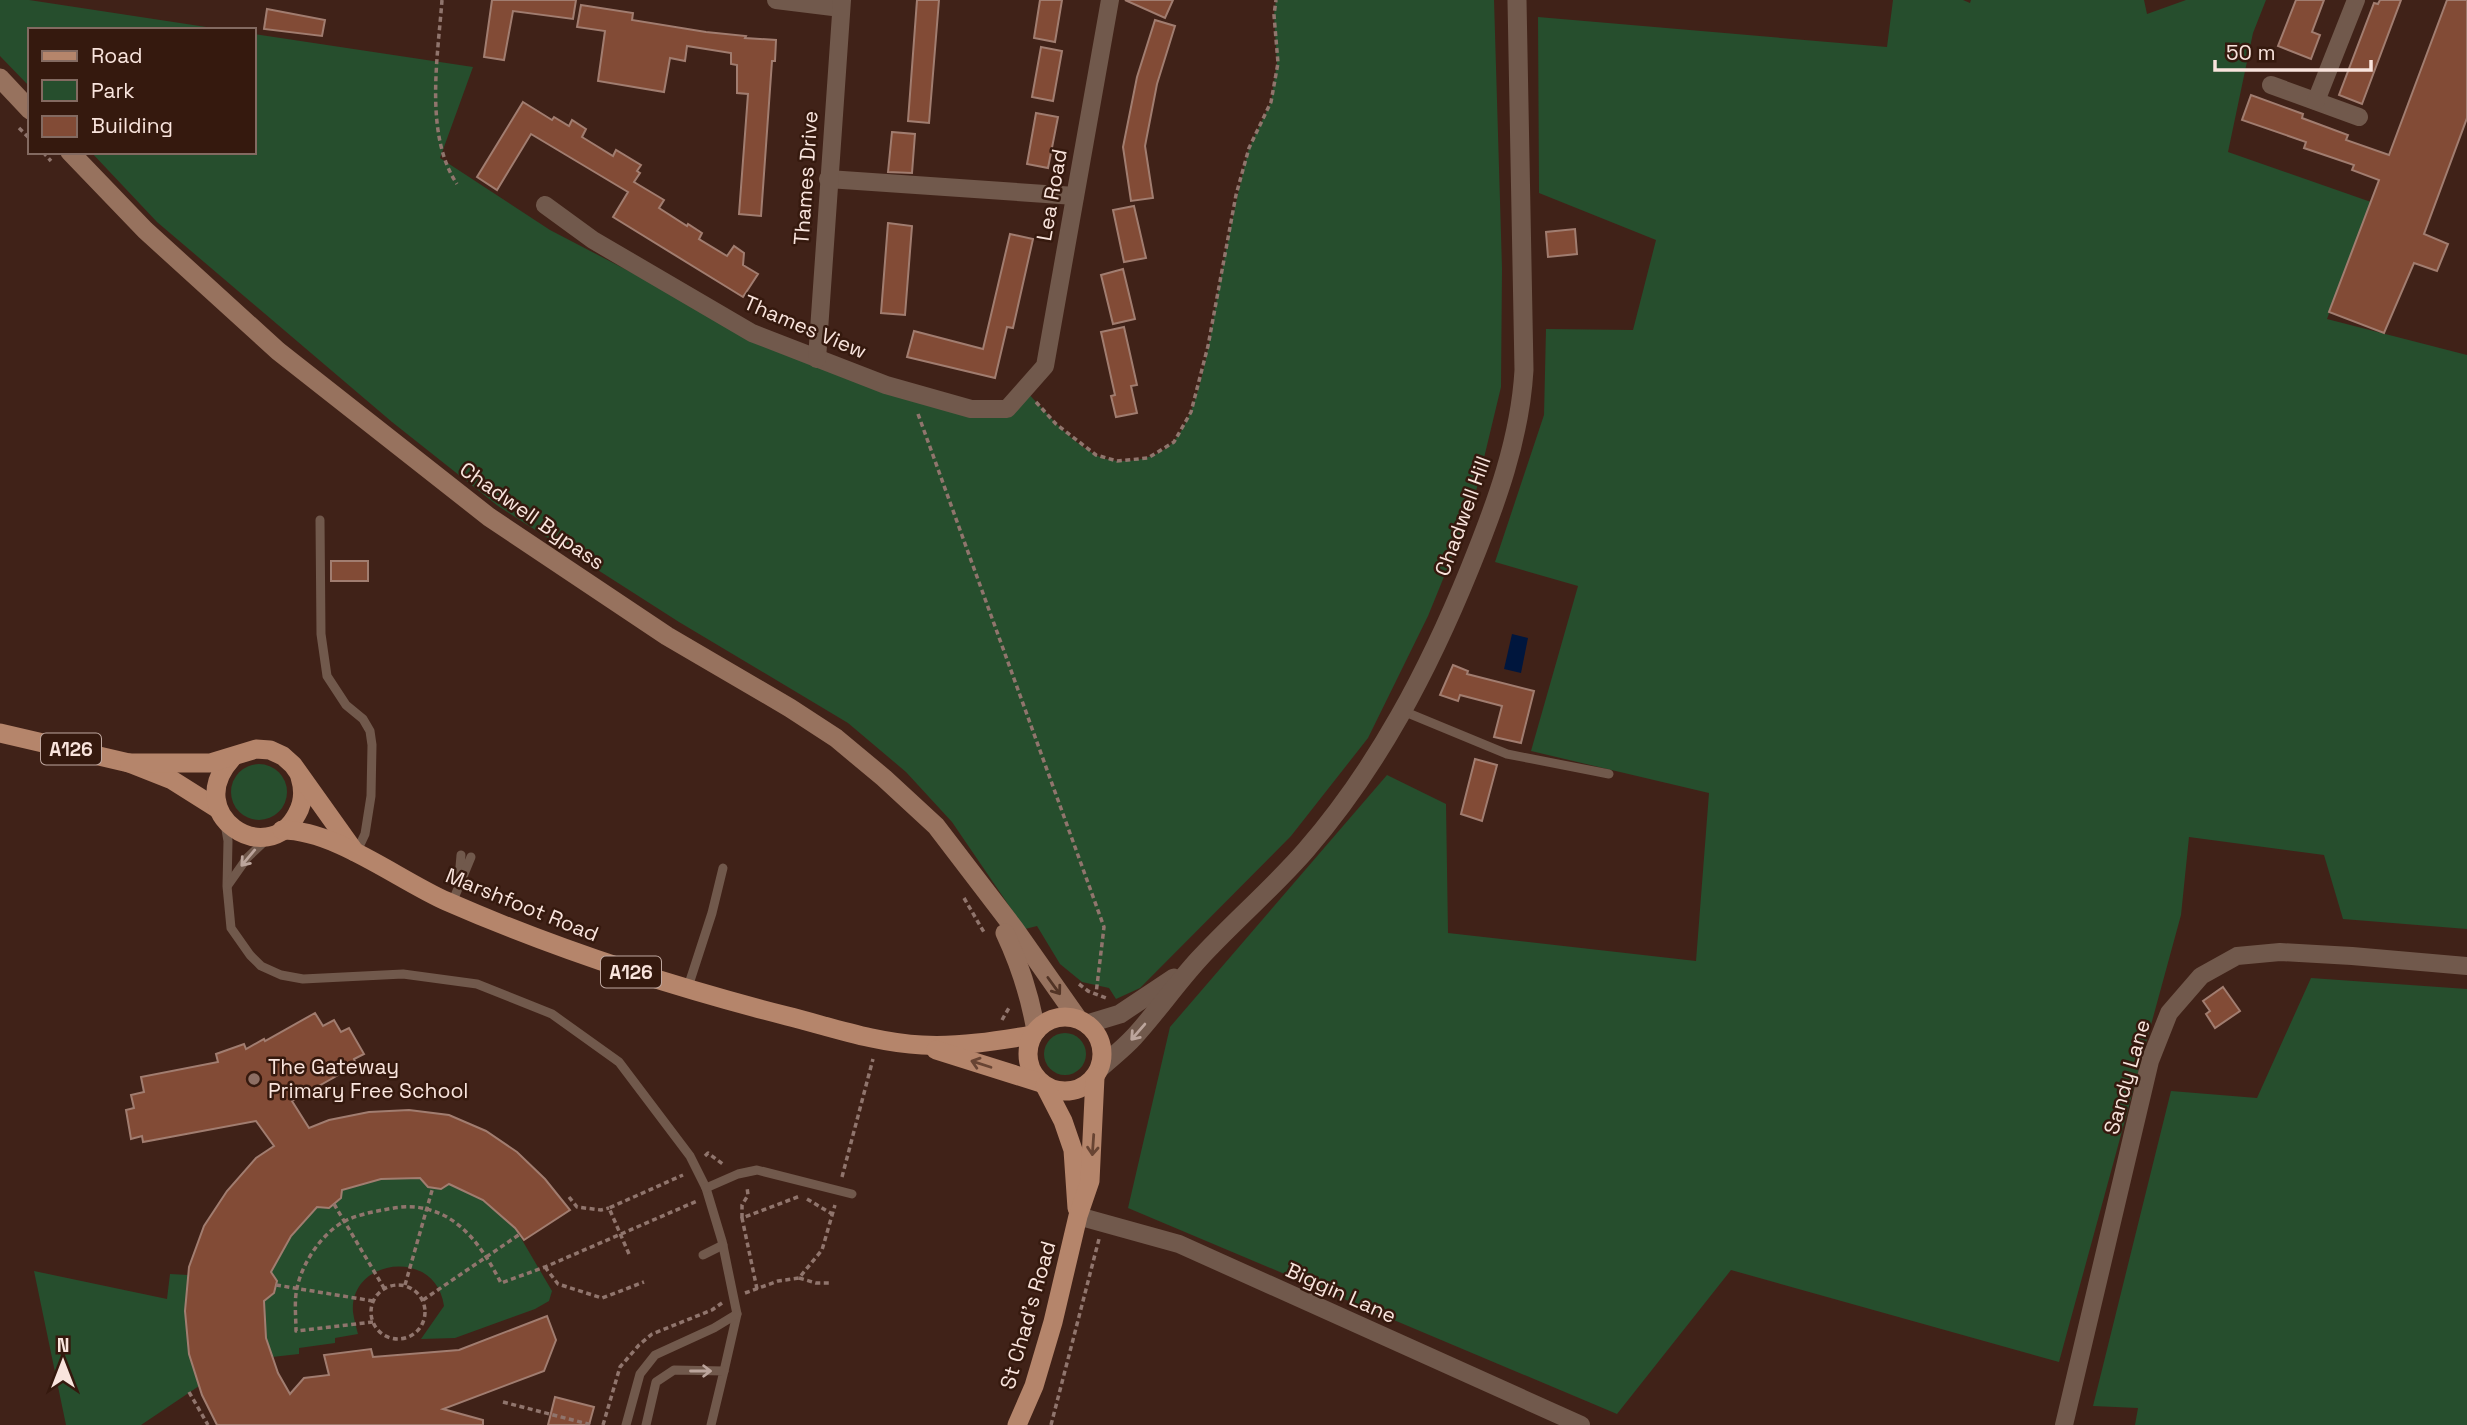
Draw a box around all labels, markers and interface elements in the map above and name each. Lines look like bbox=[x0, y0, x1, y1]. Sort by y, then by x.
legend bbox=[28, 28, 256, 154]
scale bar bbox=[2215, 28, 2371, 72]
text: 50 m bbox=[2226, 39, 2276, 66]
text: Road bbox=[91, 42, 143, 69]
text: Park bbox=[91, 77, 135, 104]
street label: Thames Drive bbox=[787, 110, 824, 246]
text: Building bbox=[91, 112, 173, 139]
street label: Lea Road bbox=[1030, 147, 1073, 243]
street label: Thames View bbox=[740, 288, 871, 365]
street label: Chadwell Hill bbox=[1428, 452, 1497, 579]
street label: Chadwell Bypass bbox=[455, 456, 610, 576]
road number: A126 bbox=[41, 734, 101, 764]
one-way arrow bbox=[241, 848, 256, 866]
street label: Marshfoot Road bbox=[442, 862, 603, 947]
road number: A126 bbox=[601, 956, 661, 988]
one-way arrow bbox=[1047, 976, 1061, 995]
street label: Sandy Lane bbox=[2097, 1016, 2156, 1138]
one-way arrow bbox=[1130, 1023, 1146, 1041]
place label: The Gateway Primary Free School bbox=[268, 1053, 469, 1104]
one-way arrow bbox=[971, 1057, 993, 1070]
marker: The Gateway Primary Free School bbox=[246, 1071, 262, 1087]
one-way arrow bbox=[1086, 1133, 1099, 1156]
street label: St Chad's Road bbox=[993, 1238, 1062, 1392]
street label: Biggin Lane bbox=[1282, 1256, 1401, 1329]
north arrow bbox=[28, 1327, 98, 1397]
text: N bbox=[57, 1333, 69, 1358]
one-way arrow bbox=[690, 1364, 713, 1378]

